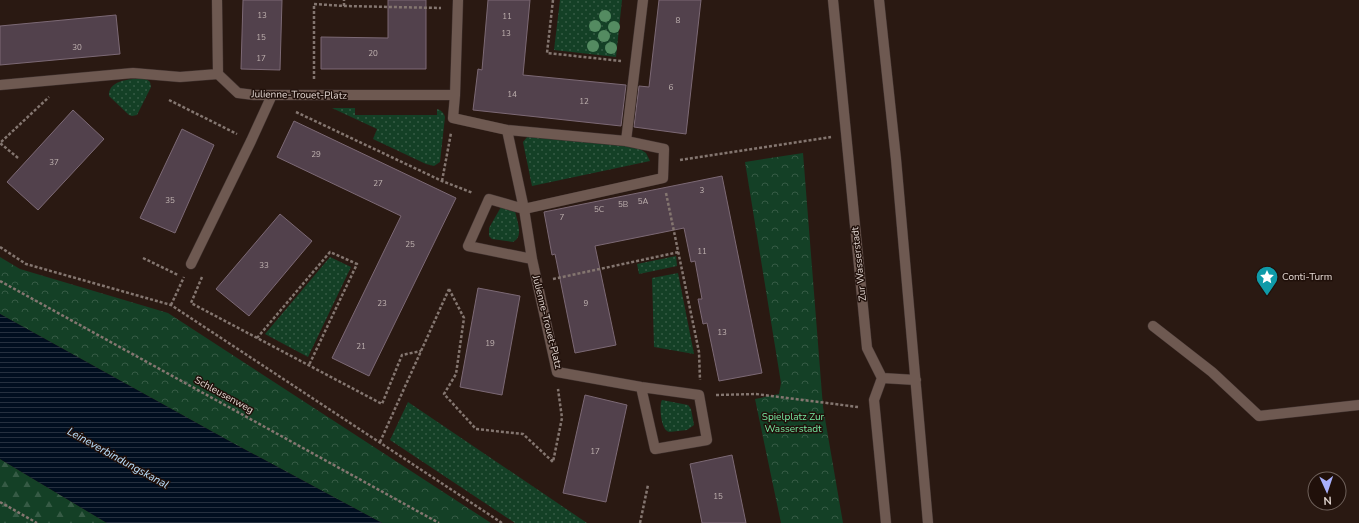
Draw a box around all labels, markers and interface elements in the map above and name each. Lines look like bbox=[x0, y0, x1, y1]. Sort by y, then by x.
house number: 13 bbox=[257, 10, 267, 21]
house number: 11 bbox=[502, 11, 512, 22]
house number: 8 bbox=[676, 15, 681, 26]
house number: 13 bbox=[501, 28, 511, 39]
house number: 15 bbox=[256, 32, 266, 43]
house number: 30 bbox=[72, 42, 82, 53]
house number: 20 bbox=[368, 48, 378, 59]
house number: 17 bbox=[256, 53, 266, 64]
house number: 6 bbox=[669, 82, 674, 93]
street label: Julienne-Trouet-Platz bbox=[250, 87, 347, 103]
house number: 14 bbox=[507, 89, 517, 100]
house number: 12 bbox=[579, 96, 589, 107]
house number: 29 bbox=[311, 149, 321, 160]
house number: 37 bbox=[49, 157, 59, 168]
house number: 27 bbox=[373, 178, 383, 189]
house number: 3 bbox=[700, 185, 705, 196]
house number: 35 bbox=[165, 195, 175, 206]
house number: 5A bbox=[638, 196, 648, 207]
house number: 5B bbox=[618, 199, 628, 210]
house number: 5C bbox=[594, 204, 605, 215]
house number: 7 bbox=[560, 212, 565, 223]
street label: Zur Wasserstadt bbox=[848, 226, 870, 302]
house number: 25 bbox=[405, 239, 415, 250]
house number: 11 bbox=[697, 246, 707, 257]
house number: 33 bbox=[259, 260, 269, 271]
place icon: Conti-Turm bbox=[1254, 264, 1280, 297]
place label: Conti-Turm bbox=[1282, 270, 1332, 284]
street label: Julienne-Trouet-Platz bbox=[528, 273, 565, 370]
house number: 23 bbox=[377, 298, 387, 309]
house number: 9 bbox=[584, 298, 589, 309]
house number: 13 bbox=[717, 327, 727, 338]
house number: 19 bbox=[485, 338, 495, 349]
house number: 21 bbox=[356, 341, 366, 352]
street label: Schleusenweg bbox=[192, 373, 256, 417]
park label: Spielplatz Zur Wasserstadt bbox=[762, 410, 825, 436]
water label: Leineverbindungskanal bbox=[64, 424, 172, 492]
house number: 17 bbox=[590, 446, 600, 457]
north arrow bbox=[1307, 471, 1347, 511]
house number: 15 bbox=[713, 491, 723, 502]
text: N bbox=[1323, 493, 1332, 508]

